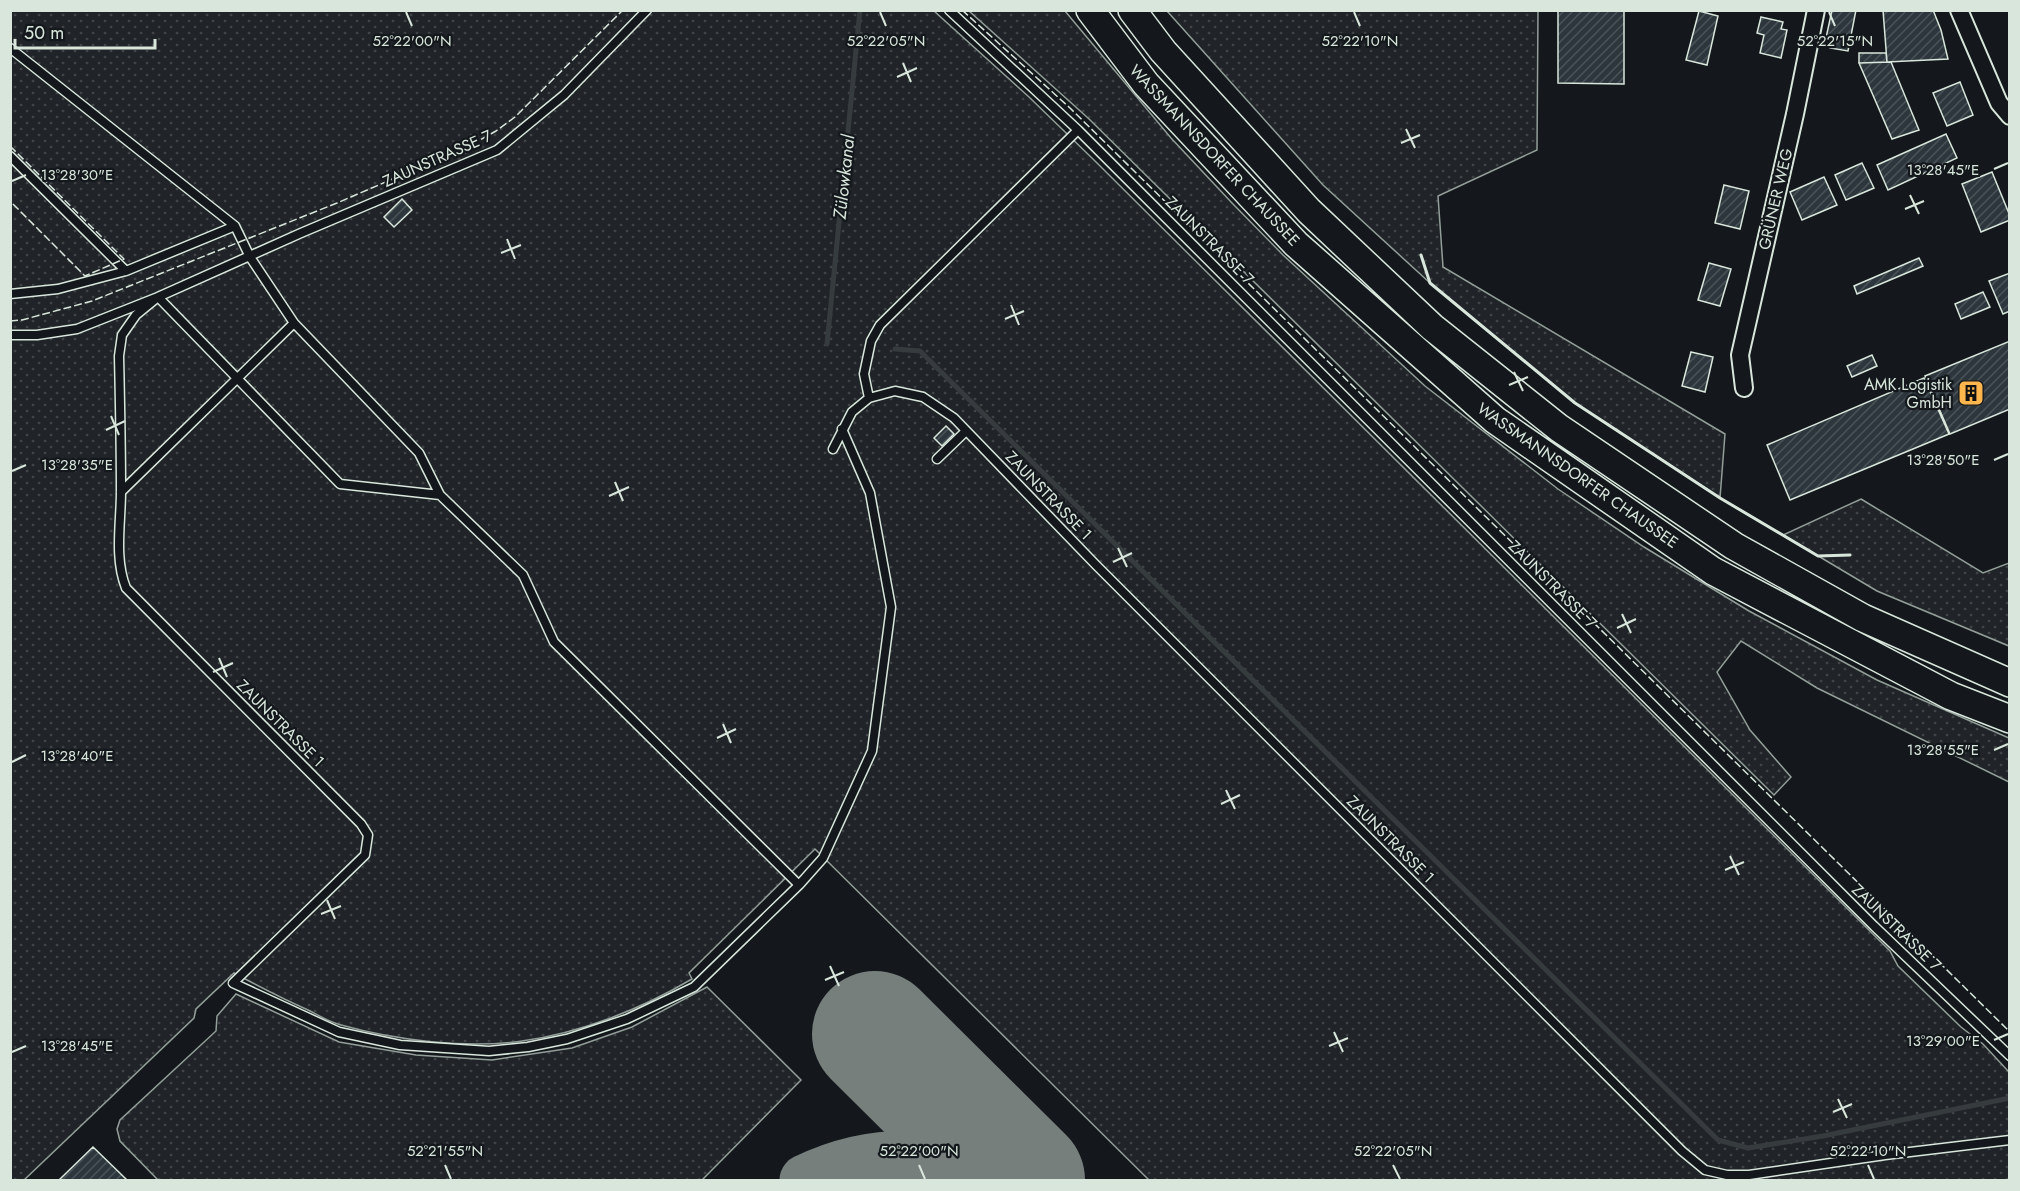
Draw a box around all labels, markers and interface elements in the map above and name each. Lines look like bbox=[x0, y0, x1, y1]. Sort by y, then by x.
scale bar bbox=[15, 12, 154, 50]
text: 50 m bbox=[24, 20, 64, 46]
text: 52°22'00"N bbox=[372, 30, 452, 52]
text: 52°22'05"N bbox=[847, 30, 925, 52]
text: 52°22'10"N bbox=[1322, 30, 1398, 52]
text: 52°22'15"N bbox=[1797, 30, 1873, 52]
street label: WASSMANNSDORFER CHAUSSEE bbox=[1124, 60, 1305, 251]
street label: ZAUNSTRASSE 7 bbox=[379, 124, 496, 193]
water label: Zülowkanal bbox=[827, 133, 861, 221]
street label: GRÜNER WEG bbox=[1753, 146, 1798, 252]
text: 13°28'45"E bbox=[1907, 159, 1979, 181]
text: 13°28'30"E bbox=[41, 164, 113, 186]
street label: ZAUNSTRASSE 7 bbox=[1160, 191, 1260, 290]
place label: AMK Logistik GmbH bbox=[1864, 373, 1953, 414]
building icon: AMK Logistik GmbH bbox=[1956, 378, 1986, 408]
street label: WASSMANNSDORFER CHAUSSEE bbox=[1473, 397, 1683, 554]
street label: ZAUNSTRASSE 1 bbox=[1000, 446, 1097, 545]
text: 13°28'50"E bbox=[1907, 449, 1979, 471]
text: 13°28'35"E bbox=[41, 454, 113, 476]
street label: ZAUNSTRASSE 7 bbox=[1503, 535, 1603, 634]
street label: ZAUNSTRASSE 1 bbox=[232, 674, 330, 772]
text: 13°28'55"E bbox=[1907, 739, 1979, 761]
text: 13°28'40"E bbox=[40, 745, 114, 767]
street label: ZAUNSTRASSE 1 bbox=[1342, 790, 1440, 888]
street label: ZAUNSTRASSE 7 bbox=[1847, 878, 1947, 977]
text: 13°29'00"E bbox=[1906, 1030, 1980, 1052]
text: 13°28'45"E bbox=[41, 1035, 113, 1057]
text: 52°21'55"N bbox=[407, 1140, 483, 1162]
text: 52°22'00"N bbox=[879, 1140, 959, 1162]
text: 52°22'05"N bbox=[1354, 1140, 1432, 1162]
text: 52°22'10"N bbox=[1830, 1140, 1906, 1162]

